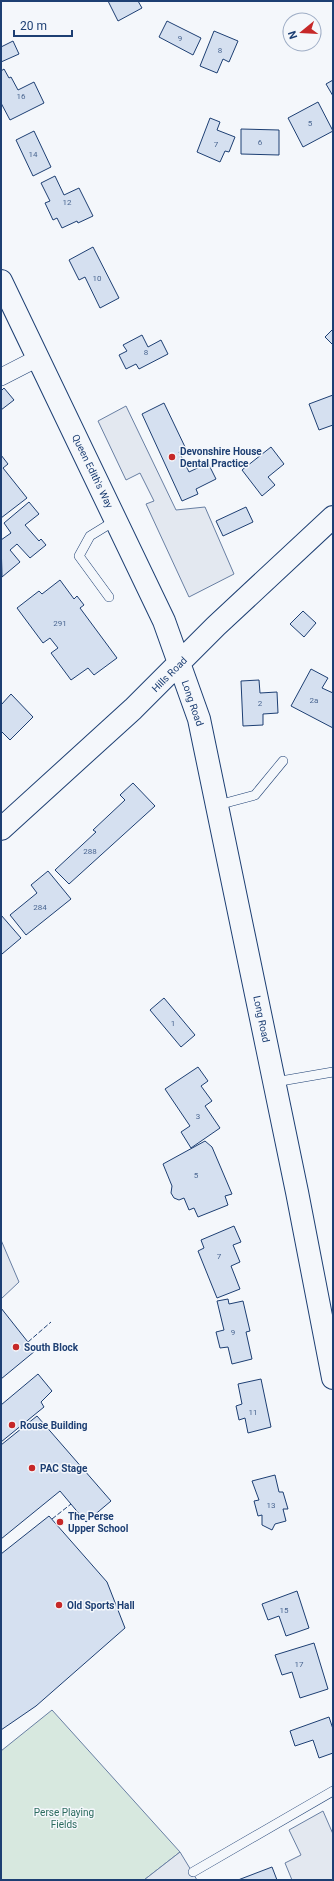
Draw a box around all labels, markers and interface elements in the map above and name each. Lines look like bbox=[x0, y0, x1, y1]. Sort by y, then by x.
scale bar bbox=[14, 12, 72, 38]
north arrow bbox=[282, 12, 322, 52]
text: 20 m bbox=[20, 19, 47, 33]
text: N bbox=[286, 29, 300, 41]
house number: 9 bbox=[178, 34, 182, 43]
house number: 8 bbox=[218, 46, 223, 55]
house number: 16 bbox=[17, 92, 26, 101]
house number: 5 bbox=[308, 119, 313, 128]
house number: 6 bbox=[258, 138, 263, 147]
house number: 7 bbox=[214, 140, 219, 149]
house number: 14 bbox=[29, 150, 38, 159]
house number: 12 bbox=[63, 198, 72, 207]
house number: 10 bbox=[93, 274, 102, 283]
house number: 8 bbox=[144, 348, 149, 357]
street label: Queen Edith's Way bbox=[70, 433, 115, 510]
place label: Devonshire House Dental Practice bbox=[180, 446, 262, 469]
marker: Devonshire House Dental Practice bbox=[167, 452, 177, 462]
house number: 291 bbox=[53, 619, 67, 628]
street label: Hills Road bbox=[150, 655, 189, 694]
street label: Long Road bbox=[180, 679, 205, 727]
house number: 2a bbox=[310, 696, 318, 705]
house number: 2 bbox=[258, 699, 263, 708]
house number: 288 bbox=[83, 847, 97, 856]
house number: 284 bbox=[33, 903, 47, 912]
street label: Long Road bbox=[251, 995, 272, 1044]
house number: 1 bbox=[171, 1019, 175, 1028]
house number: 3 bbox=[196, 1112, 200, 1121]
house number: 5 bbox=[194, 1171, 199, 1180]
house number: 7 bbox=[217, 1252, 222, 1261]
house number: 9 bbox=[231, 1328, 235, 1337]
marker: South Block bbox=[11, 1342, 21, 1352]
place label: South Block bbox=[24, 1342, 79, 1353]
house number: 11 bbox=[249, 1408, 258, 1417]
marker: Rouse Building bbox=[7, 1420, 17, 1430]
place label: Rouse Building bbox=[20, 1420, 88, 1431]
marker: PAC Stage bbox=[27, 1463, 37, 1473]
place label: PAC Stage bbox=[40, 1463, 88, 1474]
house number: 13 bbox=[267, 1501, 276, 1510]
place label: The Perse Upper School bbox=[68, 1511, 129, 1534]
marker: The Perse Upper School bbox=[55, 1517, 65, 1527]
marker: Old Sports Hall bbox=[54, 1600, 64, 1610]
place label: Old Sports Hall bbox=[67, 1600, 135, 1611]
house number: 15 bbox=[280, 1606, 289, 1615]
house number: 17 bbox=[295, 1660, 304, 1669]
park label: Perse Playing Fields bbox=[34, 1807, 94, 1830]

